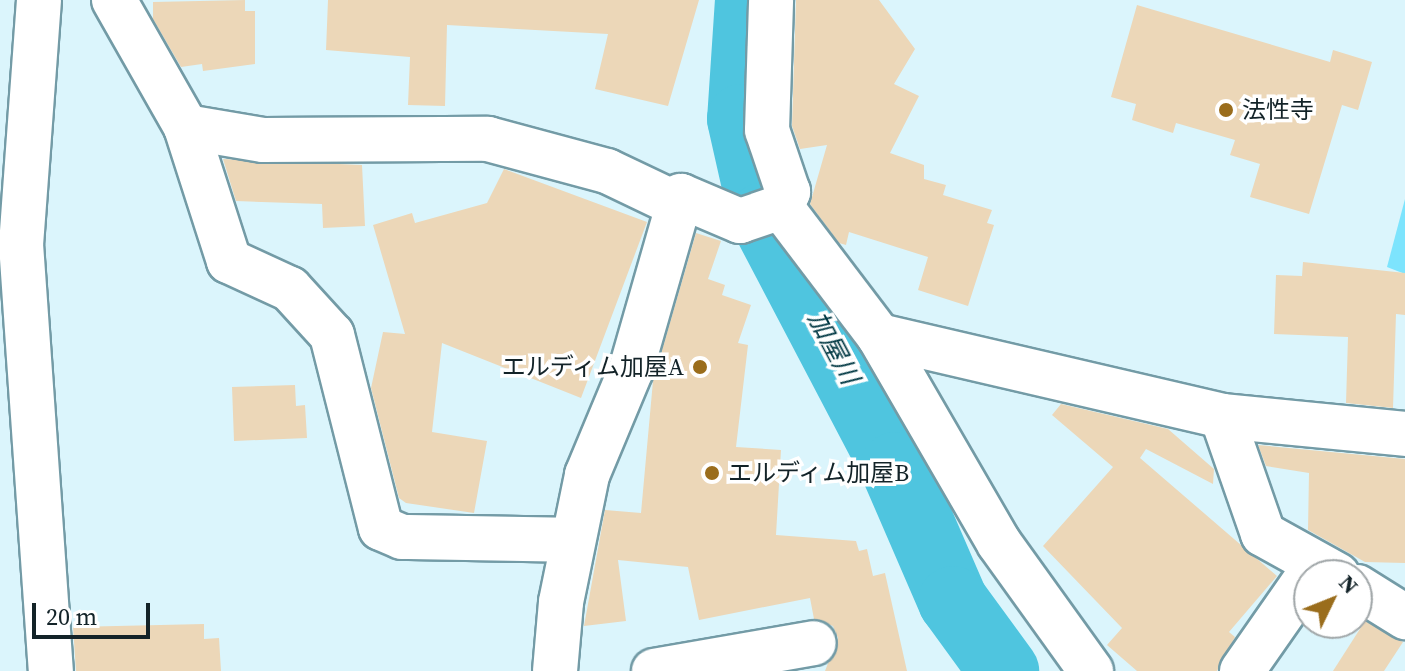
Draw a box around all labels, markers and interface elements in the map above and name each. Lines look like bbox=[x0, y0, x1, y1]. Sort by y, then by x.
place label: 法性寺 bbox=[1242, 96, 1314, 124]
marker: 法性寺 bbox=[1217, 101, 1235, 119]
water label: 加屋川 bbox=[801, 306, 865, 390]
place label: エルディム加屋A bbox=[500, 353, 684, 381]
marker: エルディム加屋A bbox=[691, 358, 709, 376]
place label: エルディム加屋B bbox=[728, 459, 911, 487]
marker: エルディム加屋B bbox=[703, 464, 721, 482]
north arrow bbox=[1293, 559, 1373, 639]
text: N bbox=[1333, 568, 1366, 600]
scale bar bbox=[36, 587, 154, 637]
text: 20 m bbox=[46, 600, 97, 633]

